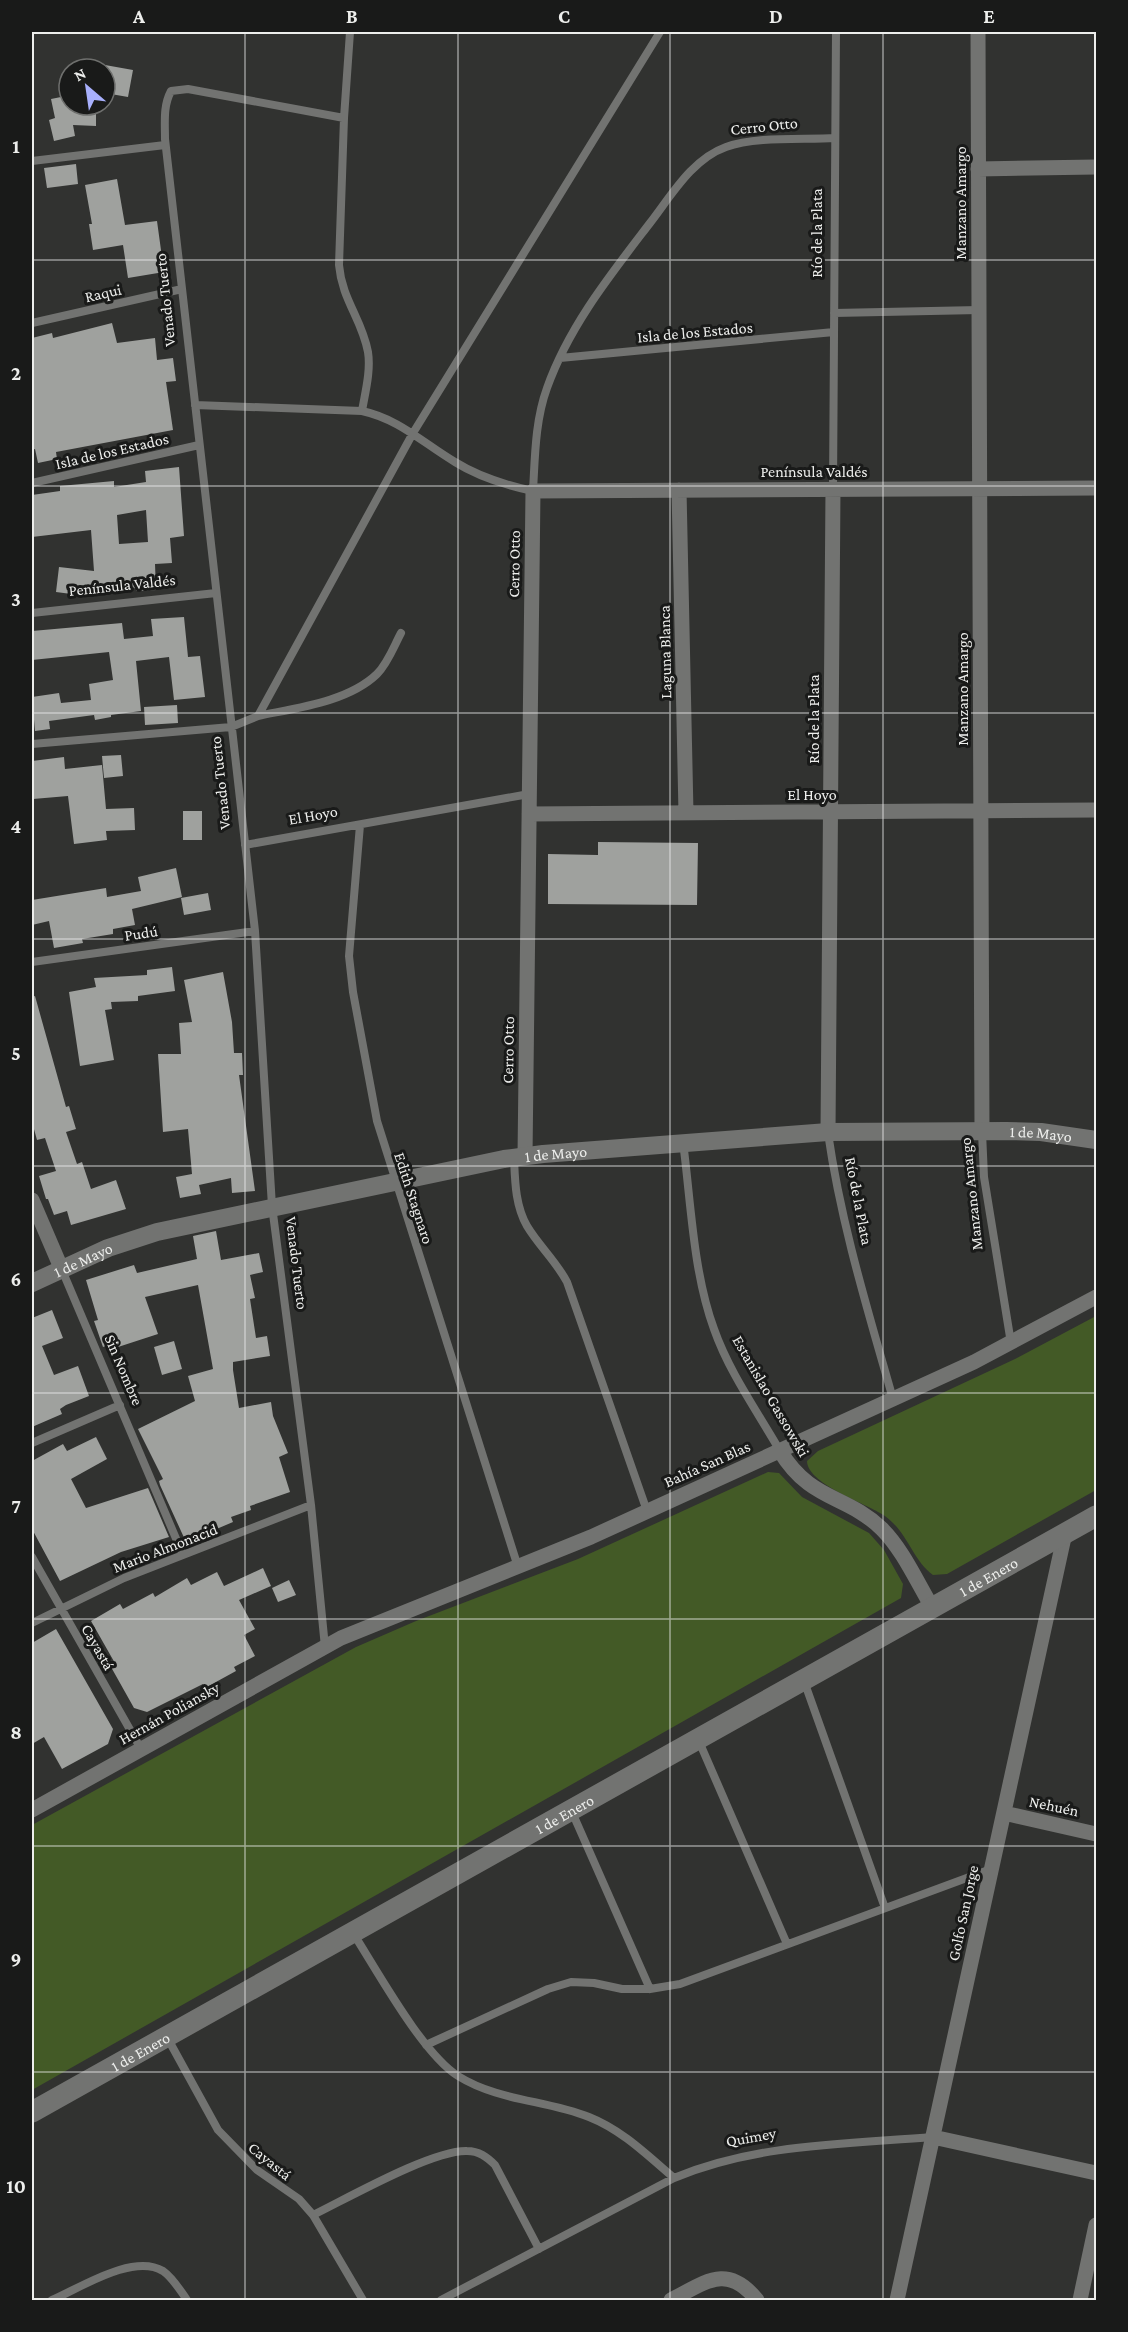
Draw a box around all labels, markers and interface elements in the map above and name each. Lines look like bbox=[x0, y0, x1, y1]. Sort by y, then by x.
text: A bbox=[132, 5, 146, 27]
text: B bbox=[346, 5, 358, 27]
text: C bbox=[558, 5, 570, 27]
text: D bbox=[769, 5, 783, 27]
text: E bbox=[983, 5, 995, 27]
north arrow bbox=[57, 57, 117, 117]
text: N bbox=[71, 64, 89, 84]
street label: Cerro Otto bbox=[730, 114, 799, 138]
text: 1 bbox=[12, 135, 20, 157]
street label: Manzano Amargo bbox=[952, 146, 970, 260]
street label: Río de la Plata bbox=[808, 188, 825, 278]
street label: Venado Tuerto bbox=[152, 252, 178, 348]
street label: Raqui bbox=[83, 281, 123, 306]
street label: Isla de los Estados bbox=[637, 318, 753, 346]
text: 2 bbox=[11, 362, 21, 384]
street label: Isla de los Estados bbox=[54, 430, 170, 472]
street label: Península Valdés bbox=[760, 463, 868, 480]
street label: Cerro Otto bbox=[505, 530, 523, 598]
street label: Península Valdés bbox=[68, 571, 176, 599]
text: 3 bbox=[11, 588, 21, 610]
street label: Laguna Blanca bbox=[656, 604, 675, 699]
street label: Manzano Amargo bbox=[954, 632, 972, 746]
street label: Río de la Plata bbox=[805, 674, 822, 764]
street label: Venado Tuerto bbox=[207, 735, 233, 831]
street label: El Hoyo bbox=[787, 786, 837, 804]
street label: El Hoyo bbox=[287, 802, 339, 829]
text: 4 bbox=[11, 815, 22, 837]
street label: Pudú bbox=[123, 922, 159, 944]
street label: Cerro Otto bbox=[499, 1016, 517, 1084]
text: 5 bbox=[11, 1042, 21, 1064]
street label: 1 de Mayo bbox=[1009, 1123, 1073, 1145]
street label: Manzano Amargo bbox=[957, 1137, 986, 1251]
street label: 1 de Mayo bbox=[524, 1142, 588, 1165]
street label: Edith Stagnaro bbox=[390, 1150, 437, 1246]
street label: Río de la Plata bbox=[842, 1156, 876, 1247]
street label: Venado Tuerto bbox=[283, 1215, 311, 1311]
street label: 1 de Mayo bbox=[51, 1239, 115, 1280]
text: 6 bbox=[11, 1268, 21, 1290]
street label: Sin Nombre bbox=[102, 1332, 146, 1408]
street label: Estanislao Gassowski bbox=[729, 1332, 813, 1460]
street label: Bahía San Blas bbox=[661, 1437, 753, 1491]
text: 7 bbox=[11, 1495, 21, 1517]
street label: Mario Almonacid bbox=[110, 1520, 220, 1576]
street label: 1 de Enero bbox=[956, 1553, 1020, 1600]
street label: Cayastá bbox=[77, 1621, 118, 1674]
street label: Hernán Poliansky bbox=[116, 1678, 223, 1748]
text: 8 bbox=[10, 1721, 22, 1743]
street label: 1 de Enero bbox=[532, 1791, 596, 1837]
street label: Nehuén bbox=[1028, 1792, 1081, 1820]
street label: Golfo San Jorge bbox=[945, 1864, 982, 1962]
text: 9 bbox=[11, 1948, 21, 1970]
street label: 1 de Enero bbox=[108, 2028, 172, 2075]
street label: Quimey bbox=[725, 2124, 778, 2151]
street label: Cayastá bbox=[244, 2139, 295, 2185]
text: 10 bbox=[6, 2175, 26, 2197]

